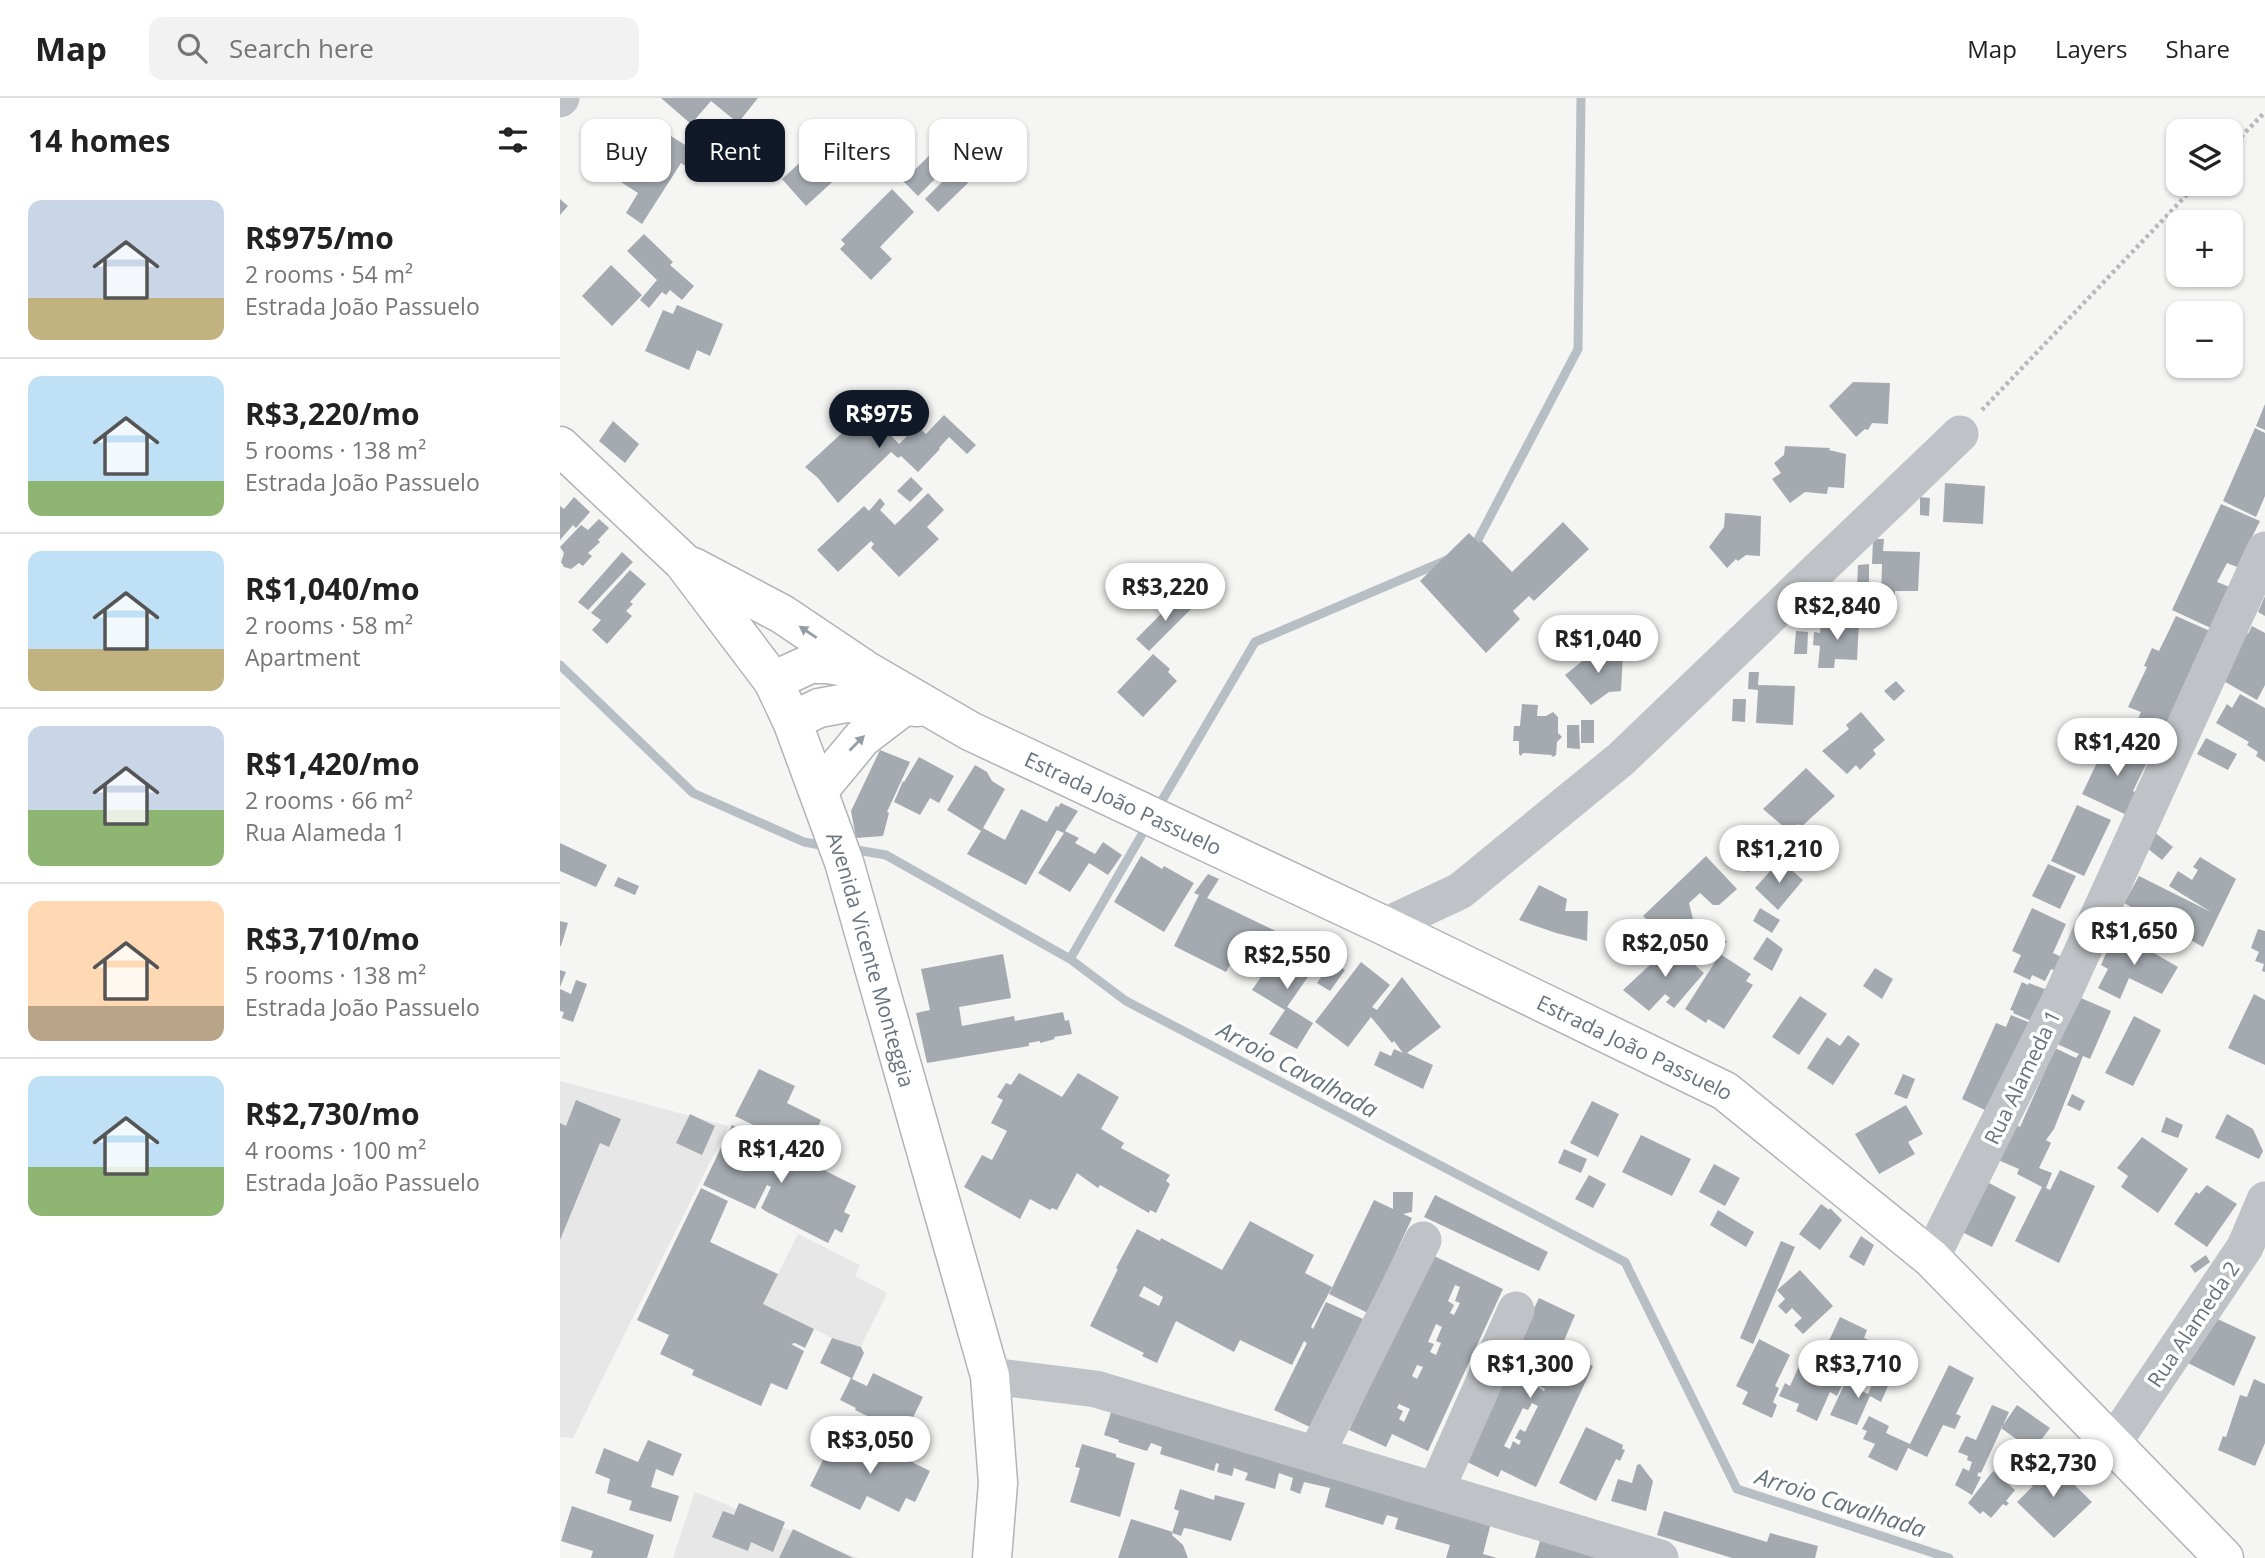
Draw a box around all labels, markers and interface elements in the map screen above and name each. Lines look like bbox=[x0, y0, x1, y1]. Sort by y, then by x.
search box bbox=[149, 17, 639, 80]
text: Map bbox=[35, 26, 107, 71]
icon: search bbox=[173, 29, 211, 67]
text: Search here bbox=[229, 30, 374, 66]
text: Map bbox=[1967, 32, 2017, 65]
text: Layers bbox=[2055, 32, 2128, 65]
text: Share bbox=[2166, 32, 2230, 65]
chip: Buy bbox=[581, 119, 671, 182]
chip: Rent bbox=[685, 119, 785, 182]
chip: Filters bbox=[799, 119, 915, 182]
chip: New bbox=[929, 119, 1027, 182]
map controls bbox=[2166, 119, 2243, 378]
button: layers bbox=[2166, 119, 2243, 196]
text: 14 homes bbox=[28, 120, 171, 161]
icon: filters bbox=[494, 121, 532, 159]
button: + bbox=[2166, 210, 2243, 287]
text: R$975/mo bbox=[245, 217, 394, 258]
icon: home bbox=[84, 228, 168, 312]
text: 2 rooms · 54 m² bbox=[245, 258, 413, 290]
text: Estrada João Passuelo bbox=[245, 290, 480, 322]
button: − bbox=[2166, 301, 2243, 378]
pin: R$975 bbox=[830, 390, 928, 450]
text: R$3,220/mo bbox=[245, 393, 420, 434]
text: R$975 bbox=[845, 397, 913, 429]
icon: home bbox=[84, 404, 168, 488]
text: 5 rooms · 138 m² bbox=[245, 434, 426, 466]
text: Estrada João Passuelo bbox=[245, 466, 480, 498]
pin: R$3,220 bbox=[1100, 564, 1230, 623]
text: R$1,040/mo bbox=[245, 568, 420, 609]
text: R$3,220 bbox=[1121, 570, 1209, 602]
icon: home bbox=[84, 579, 168, 663]
pin: R$2,840 bbox=[1772, 582, 1902, 642]
text: R$2,840 bbox=[1793, 589, 1881, 621]
text: 2 rooms · 58 m² bbox=[245, 609, 413, 641]
pin: R$1,040 bbox=[1533, 616, 1663, 675]
text: R$1,040 bbox=[1554, 622, 1642, 654]
one-way arrow bbox=[799, 626, 818, 639]
text: Apartment bbox=[245, 641, 361, 673]
pin: R$1,420 bbox=[2052, 718, 2182, 778]
text: R$1,420 bbox=[2073, 725, 2161, 757]
one-way arrow bbox=[848, 735, 865, 752]
text: R$1,420/mo bbox=[245, 743, 420, 784]
street label: Estrada João Passuelo bbox=[1020, 745, 1226, 861]
icon: home bbox=[84, 754, 168, 838]
text: 2 rooms · 66 m² bbox=[245, 784, 413, 816]
text: Rua Alameda 1 bbox=[245, 816, 405, 848]
pin: R$1,210 bbox=[1714, 826, 1844, 885]
street label: Avenida Vicente Monteggia bbox=[820, 828, 921, 1090]
text: R$1,210 bbox=[1735, 832, 1823, 864]
pin: R$1,650 bbox=[2069, 908, 2199, 967]
text: R$1,650 bbox=[2090, 914, 2178, 946]
text: R$3,710/mo bbox=[245, 918, 420, 959]
pin: R$2,050 bbox=[1600, 920, 1730, 979]
text: R$2,050 bbox=[1621, 926, 1709, 958]
icon: home bbox=[84, 929, 168, 1013]
pin: R$2,550 bbox=[1222, 932, 1352, 991]
text: R$2,550 bbox=[1243, 938, 1331, 970]
text: 5 rooms · 138 m² bbox=[245, 959, 426, 991]
street label: Estrada João Passuelo bbox=[1532, 988, 1739, 1106]
text: Estrada João Passuelo bbox=[245, 991, 480, 1023]
street label: Rua Alameda 1 bbox=[1977, 1005, 2067, 1149]
water label: Arroio Cavalhada bbox=[1210, 1012, 1384, 1125]
text: R$2,730/mo bbox=[245, 1093, 420, 1134]
icon: home bbox=[84, 1104, 168, 1188]
pin: R$1,420 bbox=[716, 1126, 846, 1185]
text: R$1,420 bbox=[737, 1132, 825, 1164]
text: 4 rooms · 100 m² bbox=[245, 1134, 426, 1166]
text: Estrada João Passuelo bbox=[245, 1166, 480, 1198]
street label: Rua Alameda 2 bbox=[2140, 1255, 2246, 1393]
pin: R$1,300 bbox=[1465, 1340, 1595, 1400]
pin: R$3,710 bbox=[1793, 1340, 1923, 1400]
text: R$1,300 bbox=[1486, 1347, 1574, 1379]
text: R$3,710 bbox=[1814, 1347, 1902, 1379]
pin: R$3,050 bbox=[805, 1416, 935, 1476]
text: R$3,050 bbox=[826, 1423, 914, 1455]
pin: R$2,730 bbox=[1988, 1440, 2118, 1499]
text: R$2,730 bbox=[2009, 1446, 2097, 1478]
water label: Arroio Cavalhada bbox=[1750, 1459, 1930, 1545]

